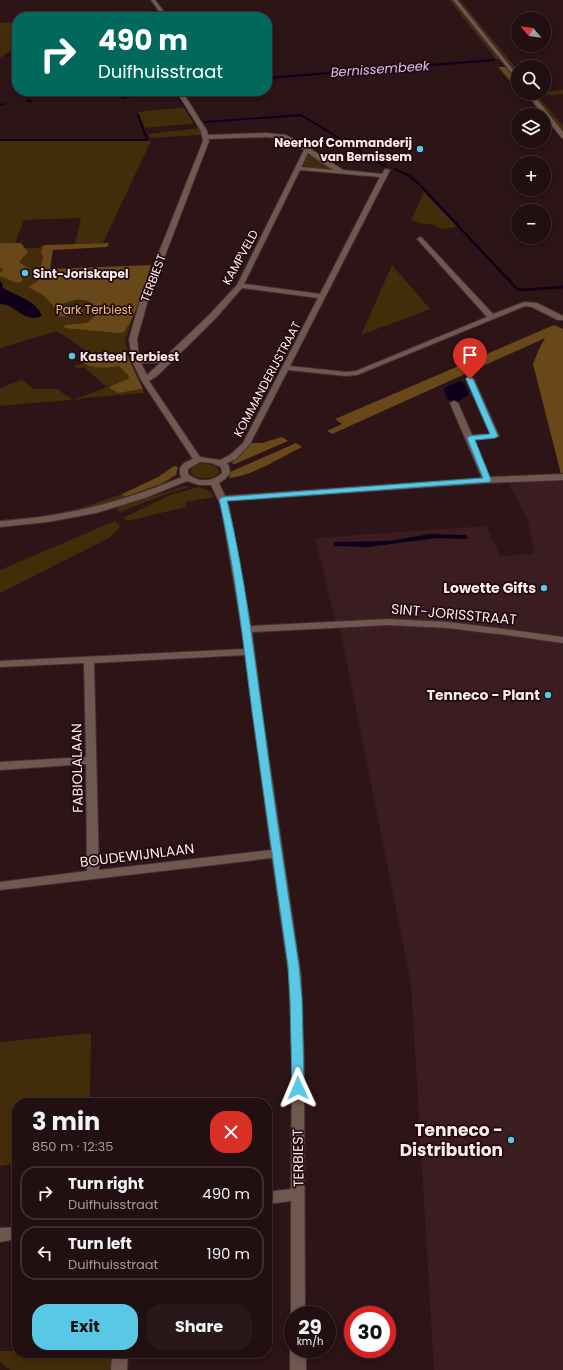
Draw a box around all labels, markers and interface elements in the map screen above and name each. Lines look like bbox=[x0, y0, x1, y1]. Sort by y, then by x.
north arrow bbox=[511, 12, 551, 52]
map controls bbox=[511, 12, 551, 244]
text: 490 m bbox=[98, 21, 188, 60]
icon: right bbox=[32, 28, 84, 80]
water label: Bernissembeek bbox=[330, 56, 431, 82]
text: Duifhuisstraat bbox=[98, 59, 223, 84]
button: search bbox=[511, 60, 551, 100]
button: layers bbox=[511, 108, 551, 148]
place label: Neerhof Commanderij van Bernissem bbox=[274, 134, 412, 165]
marker: Neerhof Commanderij van Bernissem bbox=[415, 144, 425, 154]
button: + bbox=[511, 156, 551, 196]
button: − bbox=[511, 204, 551, 244]
street label: KAMPVELD bbox=[218, 226, 262, 288]
street label: TERBIEST bbox=[136, 251, 170, 304]
place label: Sint-Joriskapel bbox=[33, 265, 128, 282]
marker: Sint-Joriskapel bbox=[20, 268, 30, 278]
park label: Park Terbiest bbox=[56, 301, 132, 318]
street label: KOMMANDERIJSTRAAT bbox=[229, 318, 305, 440]
pin bbox=[453, 338, 487, 379]
icon: arrive bbox=[459, 344, 481, 366]
place label: Kasteel Terbiest bbox=[80, 348, 179, 365]
marker: Kasteel Terbiest bbox=[67, 351, 77, 361]
place label: Lowette Gifts bbox=[443, 578, 536, 598]
marker: Lowette Gifts bbox=[539, 583, 549, 593]
street label: SINT-JORISSTRAAT bbox=[390, 599, 518, 629]
place label: Tenneco - Plant bbox=[427, 685, 540, 705]
marker: Tenneco - Plant bbox=[543, 690, 553, 700]
street label: FABIOLALAAN bbox=[66, 723, 88, 813]
street label: BOUDEWIJNLAAN bbox=[79, 838, 195, 872]
position arrow bbox=[277, 1067, 319, 1109]
text: 3 min bbox=[32, 1105, 100, 1138]
button: close bbox=[210, 1111, 252, 1153]
place label: Tenneco - Distribution bbox=[400, 1118, 503, 1162]
street label: TERBIEST bbox=[287, 1128, 309, 1187]
marker: Tenneco - Distribution bbox=[506, 1135, 516, 1145]
text: 850 m · 12:35 bbox=[32, 1137, 113, 1156]
text: Turn right bbox=[68, 1173, 144, 1194]
icon: right bbox=[34, 1182, 56, 1204]
text: 490 m bbox=[202, 1183, 250, 1204]
text: Duifhuisstraat bbox=[68, 1195, 158, 1214]
text: Turn left bbox=[68, 1233, 132, 1254]
icon: left bbox=[34, 1242, 56, 1264]
text: 190 m bbox=[207, 1243, 250, 1264]
text: Duifhuisstraat bbox=[68, 1255, 158, 1274]
button: Exit bbox=[32, 1304, 138, 1350]
button: Share bbox=[146, 1304, 252, 1350]
speed limit sign: 30 bbox=[344, 1306, 396, 1358]
text: 29 bbox=[298, 1313, 322, 1341]
text: km/h bbox=[297, 1334, 323, 1349]

